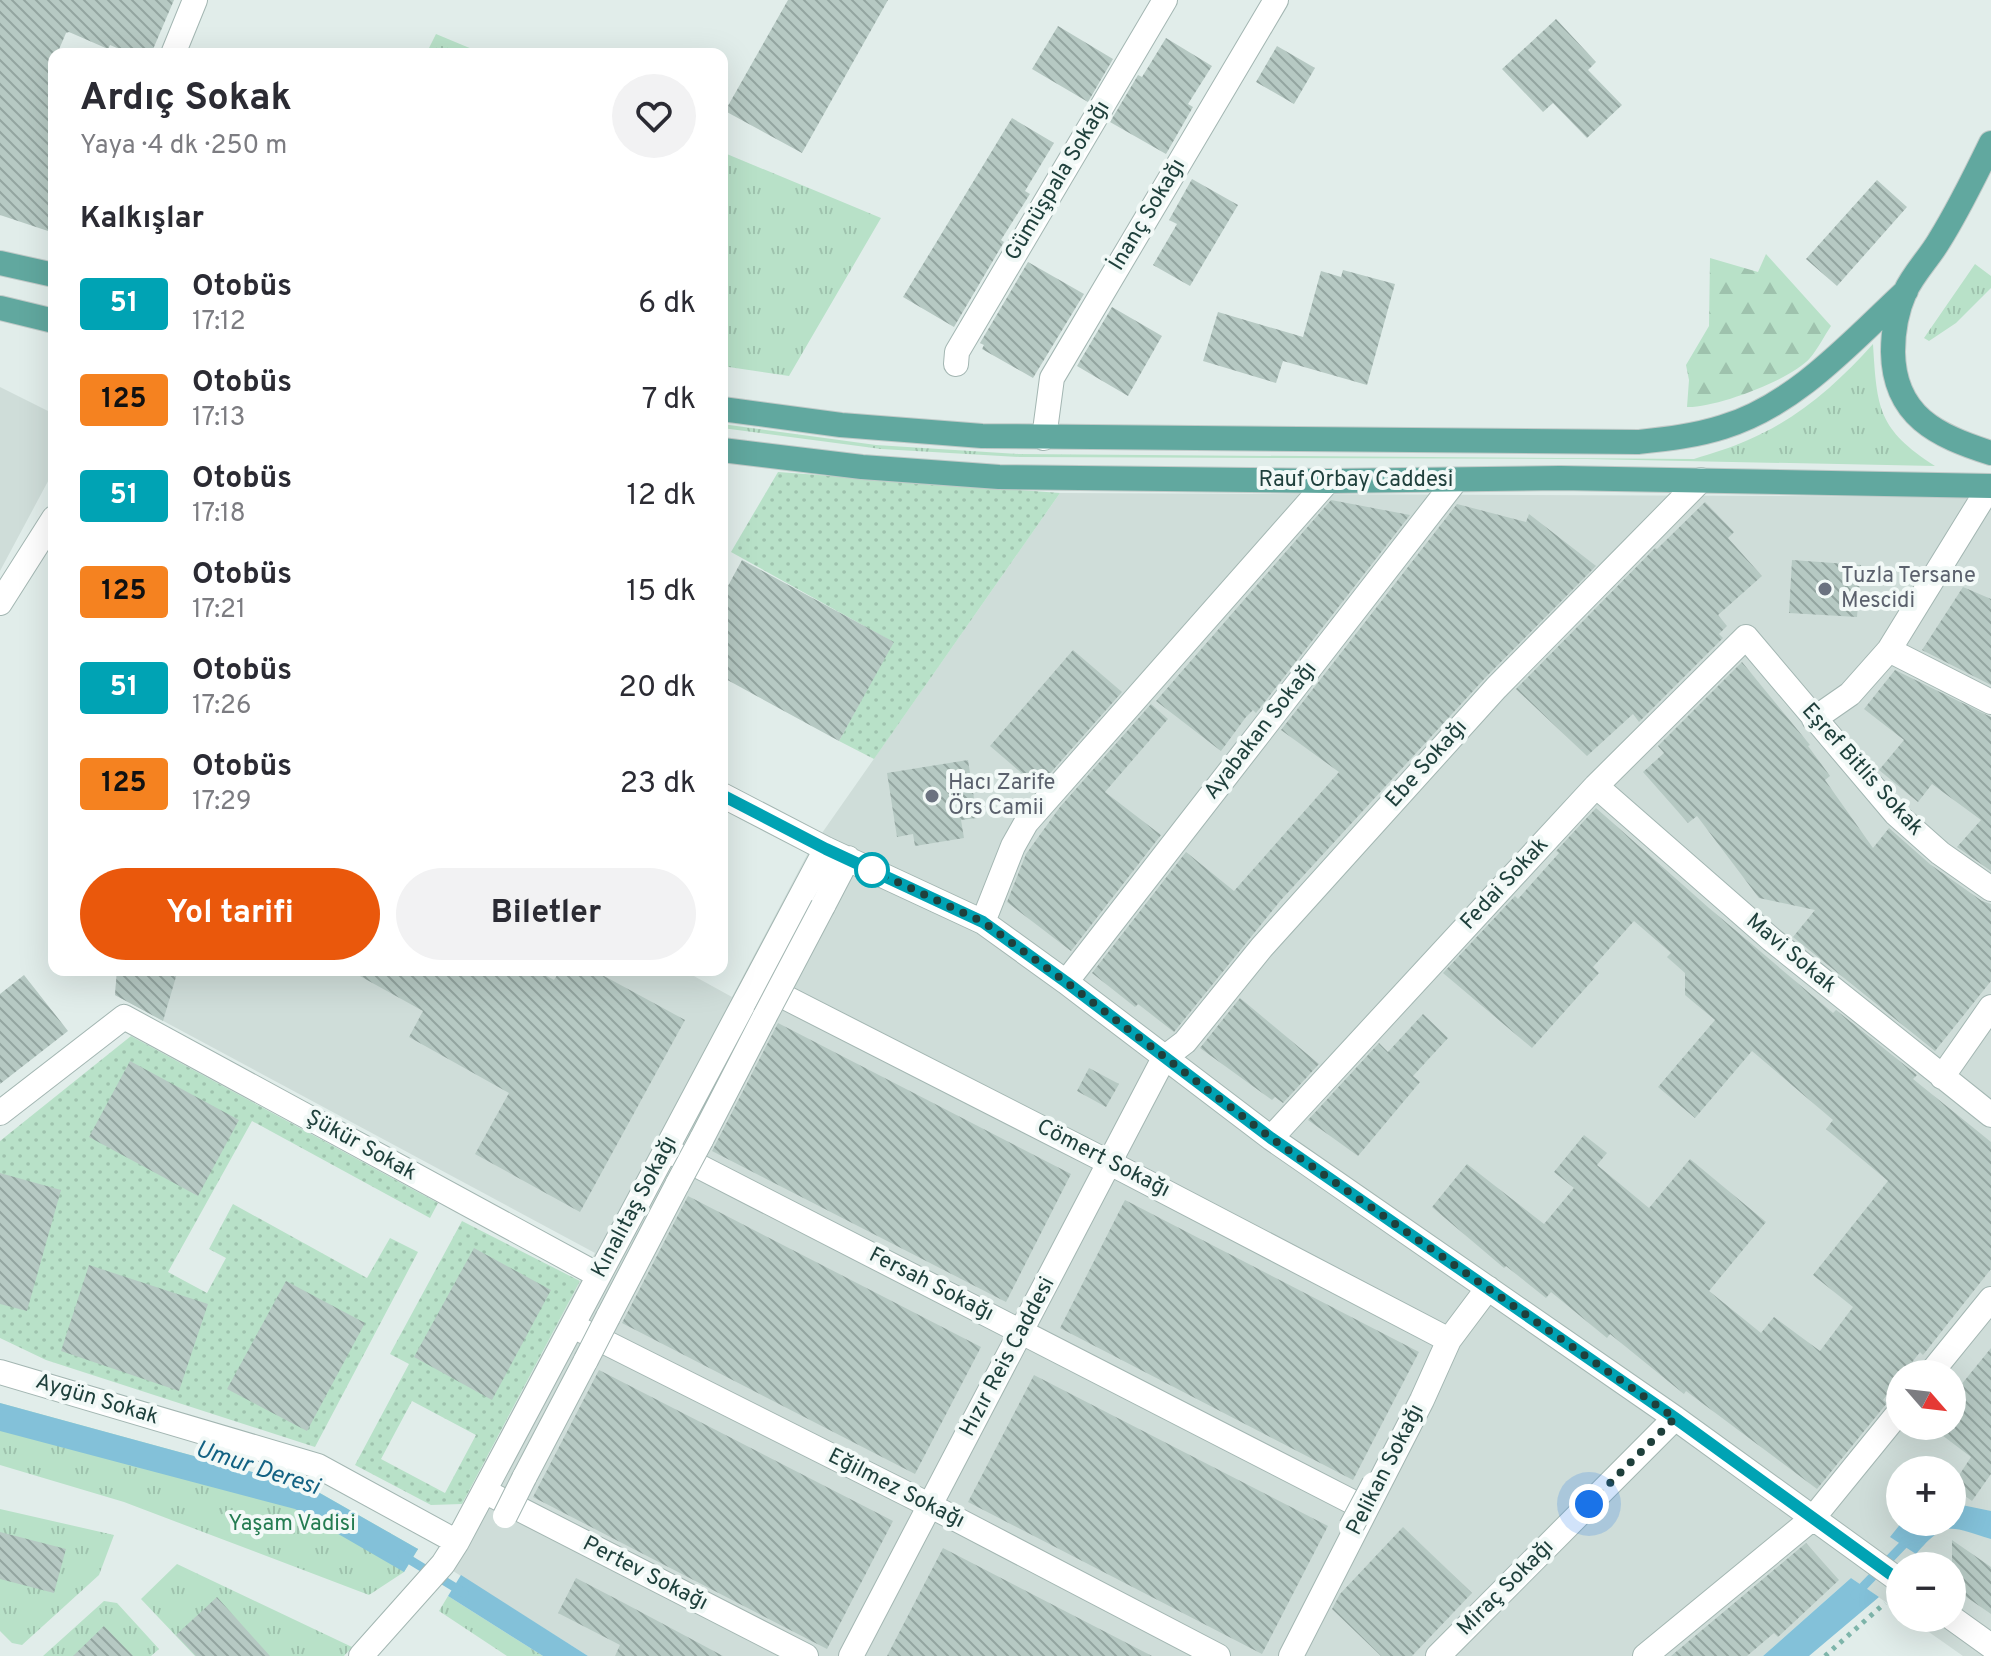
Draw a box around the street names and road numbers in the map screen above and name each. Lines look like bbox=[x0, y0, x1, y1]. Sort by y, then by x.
street label: Gümüşpala Sokağı bbox=[1000, 96, 1116, 266]
street label: İnanç Sokağı bbox=[1102, 153, 1192, 276]
street label: Rauf Orbay Caddesi bbox=[1259, 467, 1453, 494]
street label: Ayabakan Sokağı bbox=[1199, 657, 1323, 805]
street label: Eşref Bitlis Sokak bbox=[1795, 698, 1929, 842]
street label: Ebe Sokağı bbox=[1380, 714, 1474, 814]
street label: Fedai Sokak bbox=[1455, 832, 1555, 936]
street label: Mavi Sokak bbox=[1740, 908, 1842, 1000]
street label: Şükür Sokak bbox=[301, 1105, 421, 1187]
street label: Cömert Sokağı bbox=[1032, 1114, 1174, 1204]
street label: Kınalıtaş Sokağı bbox=[586, 1131, 684, 1283]
street label: Fersah Sokağı bbox=[864, 1242, 998, 1328]
street label: Hızır Reis Caddesi bbox=[955, 1273, 1061, 1441]
street label: Aygün Sokak bbox=[32, 1369, 162, 1431]
street label: Pelikan Sokağı bbox=[1341, 1400, 1431, 1540]
street label: Eğilmez Sokağı bbox=[823, 1443, 969, 1535]
street label: Pertev Sokağı bbox=[578, 1531, 712, 1617]
street label: Miraç Sokağı bbox=[1452, 1534, 1560, 1642]

